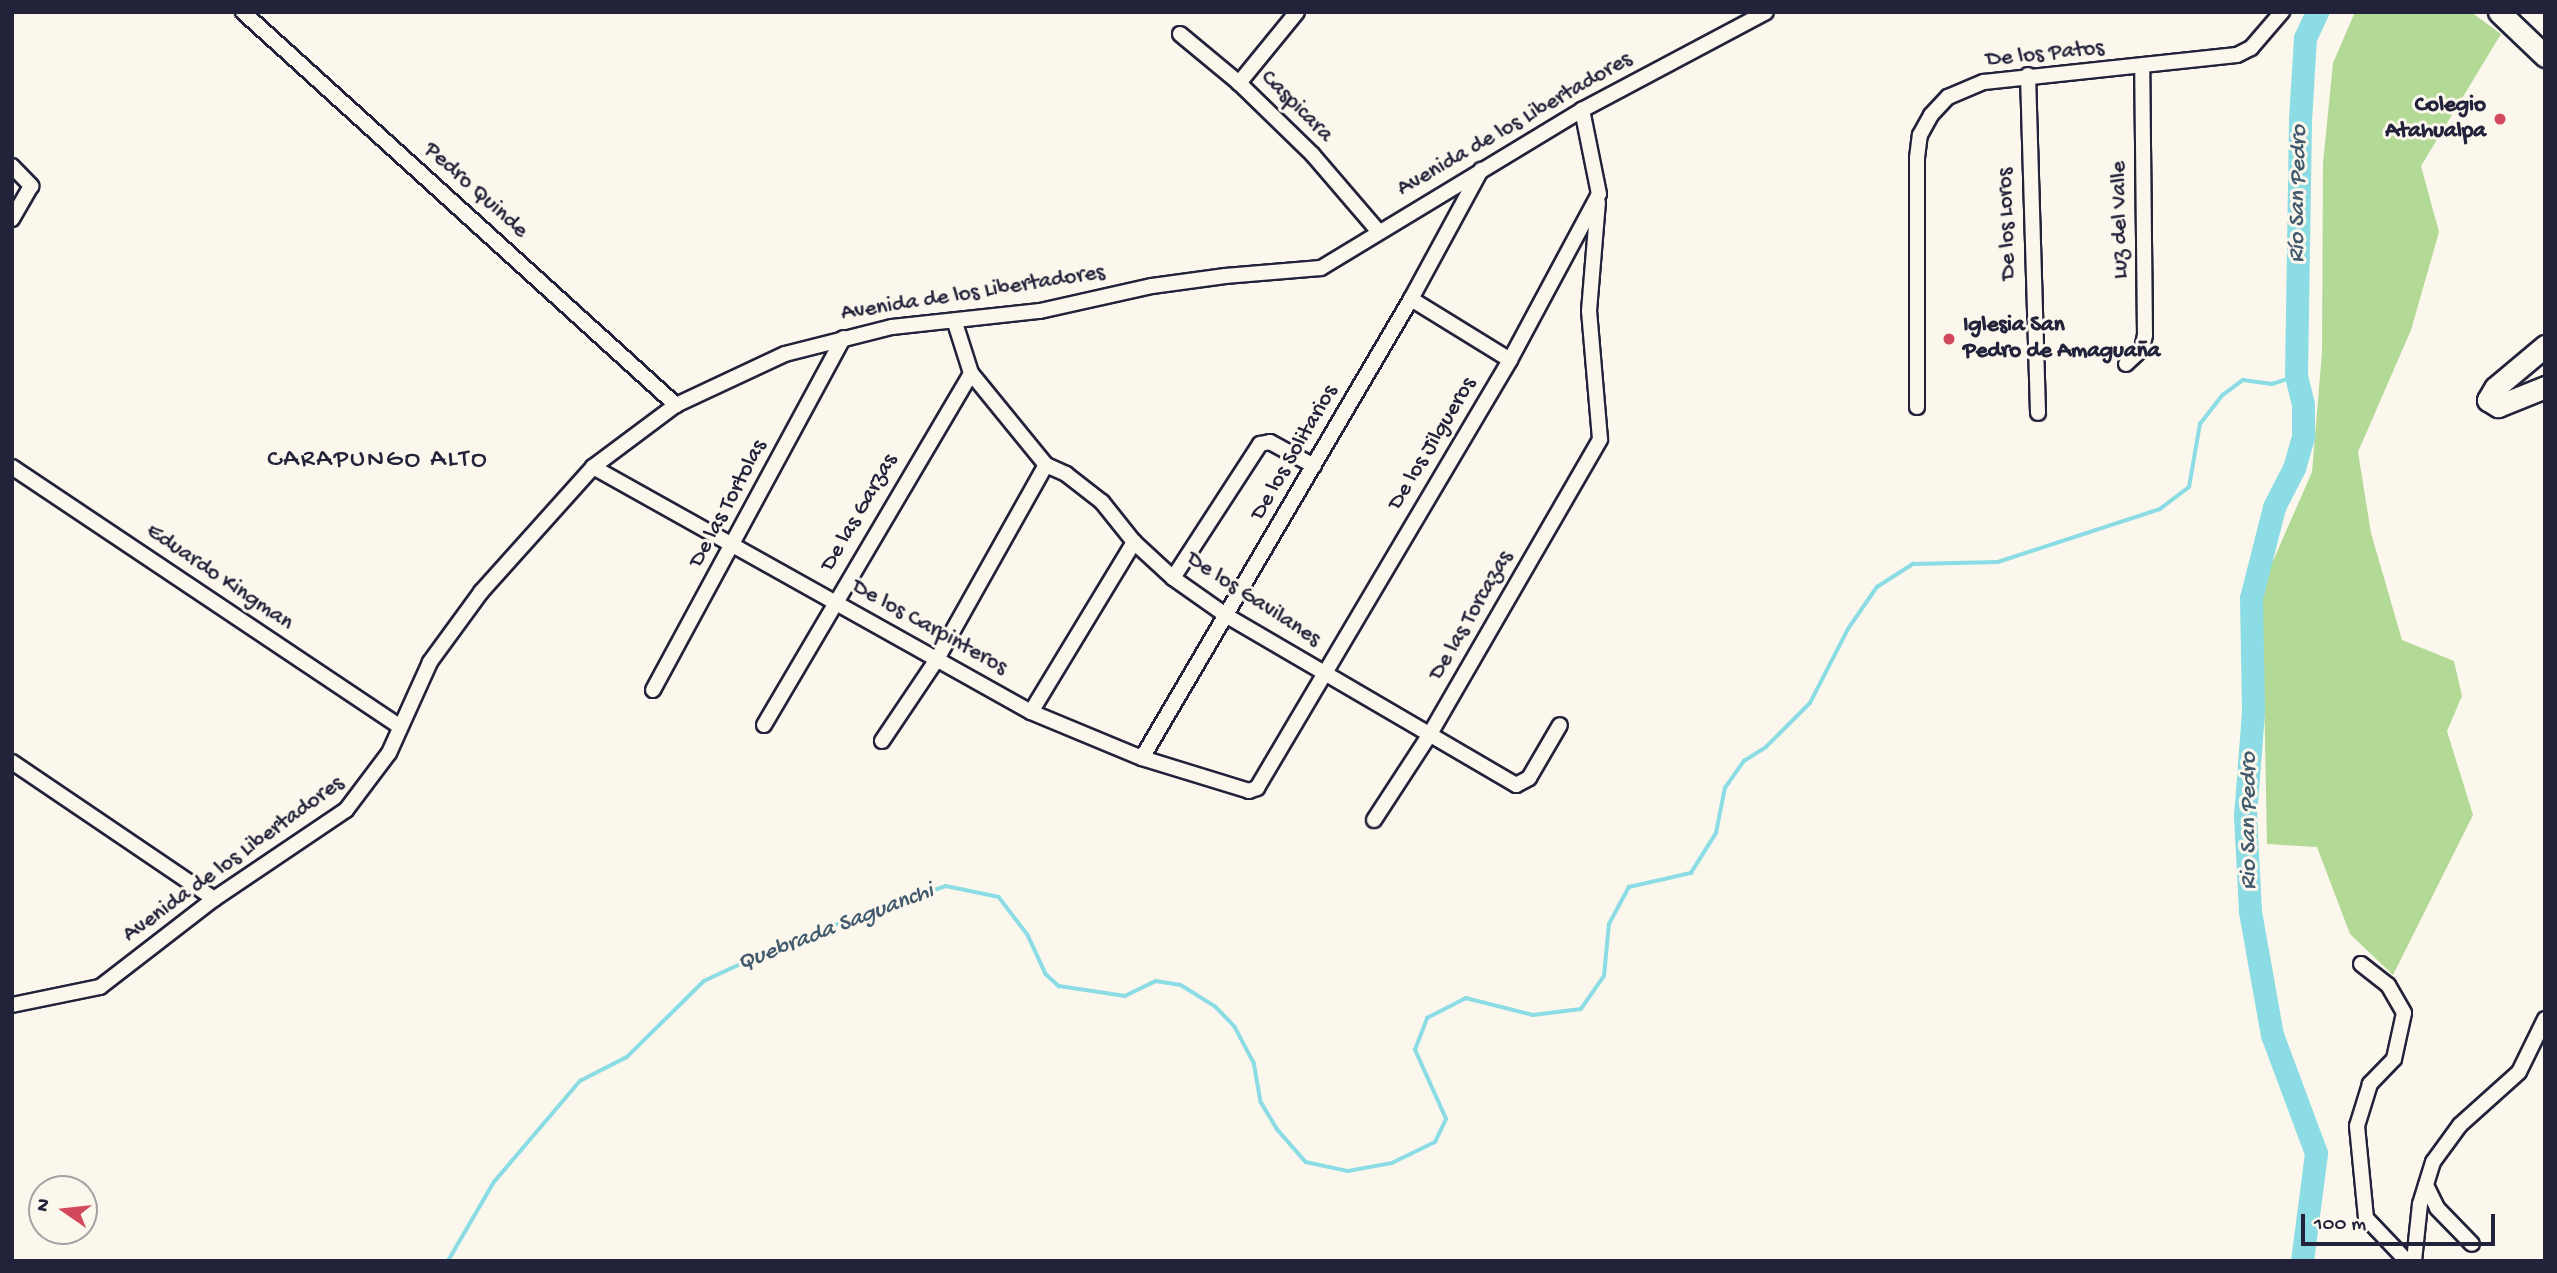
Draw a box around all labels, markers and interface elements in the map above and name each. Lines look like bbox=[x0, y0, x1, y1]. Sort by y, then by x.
street label: De los Patos bbox=[1985, 35, 2105, 75]
street label: Avenida de los Libertadores bbox=[1393, 46, 1637, 204]
street label: Caspicara bbox=[1254, 65, 1338, 149]
place label: Colegio Atahualpa bbox=[2385, 92, 2486, 146]
marker: Colegio Atahualpa bbox=[2492, 111, 2508, 127]
water label: Río San Pedro bbox=[2283, 125, 2315, 263]
street label: Pedro Quinde bbox=[417, 137, 533, 245]
street label: Luz del Valle bbox=[2106, 161, 2136, 279]
street label: De los Loros bbox=[1992, 167, 2024, 281]
street label: Avenida de los Libertadores bbox=[839, 260, 1107, 328]
place label: Iglesia San Pedro de Amaguaña bbox=[1963, 312, 2160, 366]
marker: Iglesia San Pedro de Amaguaña bbox=[1941, 331, 1957, 347]
street label: De los Jilgueros bbox=[1383, 373, 1483, 515]
street label: De los Solitarios bbox=[1245, 380, 1345, 526]
street label: De las Tortolas bbox=[684, 435, 774, 573]
district label: CARAPUNGO ALTO bbox=[269, 445, 487, 477]
street label: De las Garzas bbox=[815, 449, 905, 577]
street label: Eduardo Kingman bbox=[140, 518, 298, 638]
street label: De los Gavilanes bbox=[1181, 546, 1325, 654]
street label: De las Torcazas bbox=[1424, 546, 1520, 686]
street label: De los Carpinteros bbox=[846, 574, 1012, 682]
water label: Rio San Pedro bbox=[2236, 752, 2264, 890]
street label: Avenida de los Libertadores bbox=[118, 771, 350, 949]
water label: Quebrada Saguanchi bbox=[734, 877, 938, 979]
north arrow bbox=[28, 1175, 98, 1245]
text: N bbox=[31, 1196, 57, 1214]
scale bar bbox=[2305, 1200, 2499, 1244]
text: 100 m bbox=[2314, 1213, 2366, 1238]

